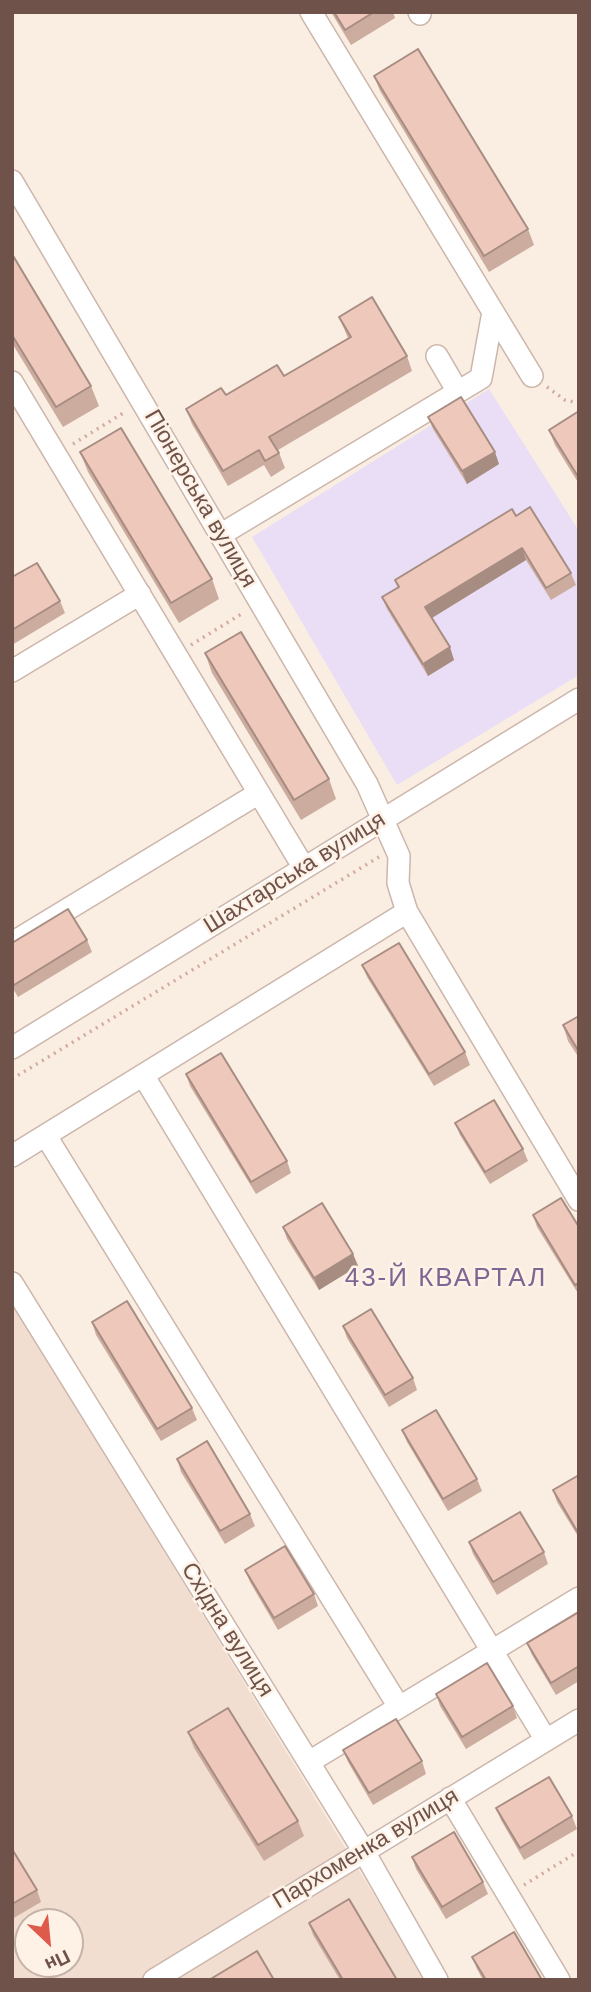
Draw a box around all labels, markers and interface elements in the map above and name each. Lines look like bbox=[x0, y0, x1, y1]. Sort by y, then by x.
street label: Піонерська вулиця bbox=[138, 405, 262, 593]
street label: Шахтарська вулиця bbox=[199, 806, 391, 940]
district label: 43-Й КВАРТАЛ bbox=[346, 1263, 546, 1295]
street label: Східна вулиця bbox=[175, 1558, 279, 1702]
street label: Пархоменка вулиця bbox=[268, 1783, 464, 1915]
north arrow bbox=[14, 1908, 84, 1978]
text: Пн bbox=[42, 1946, 73, 1975]

